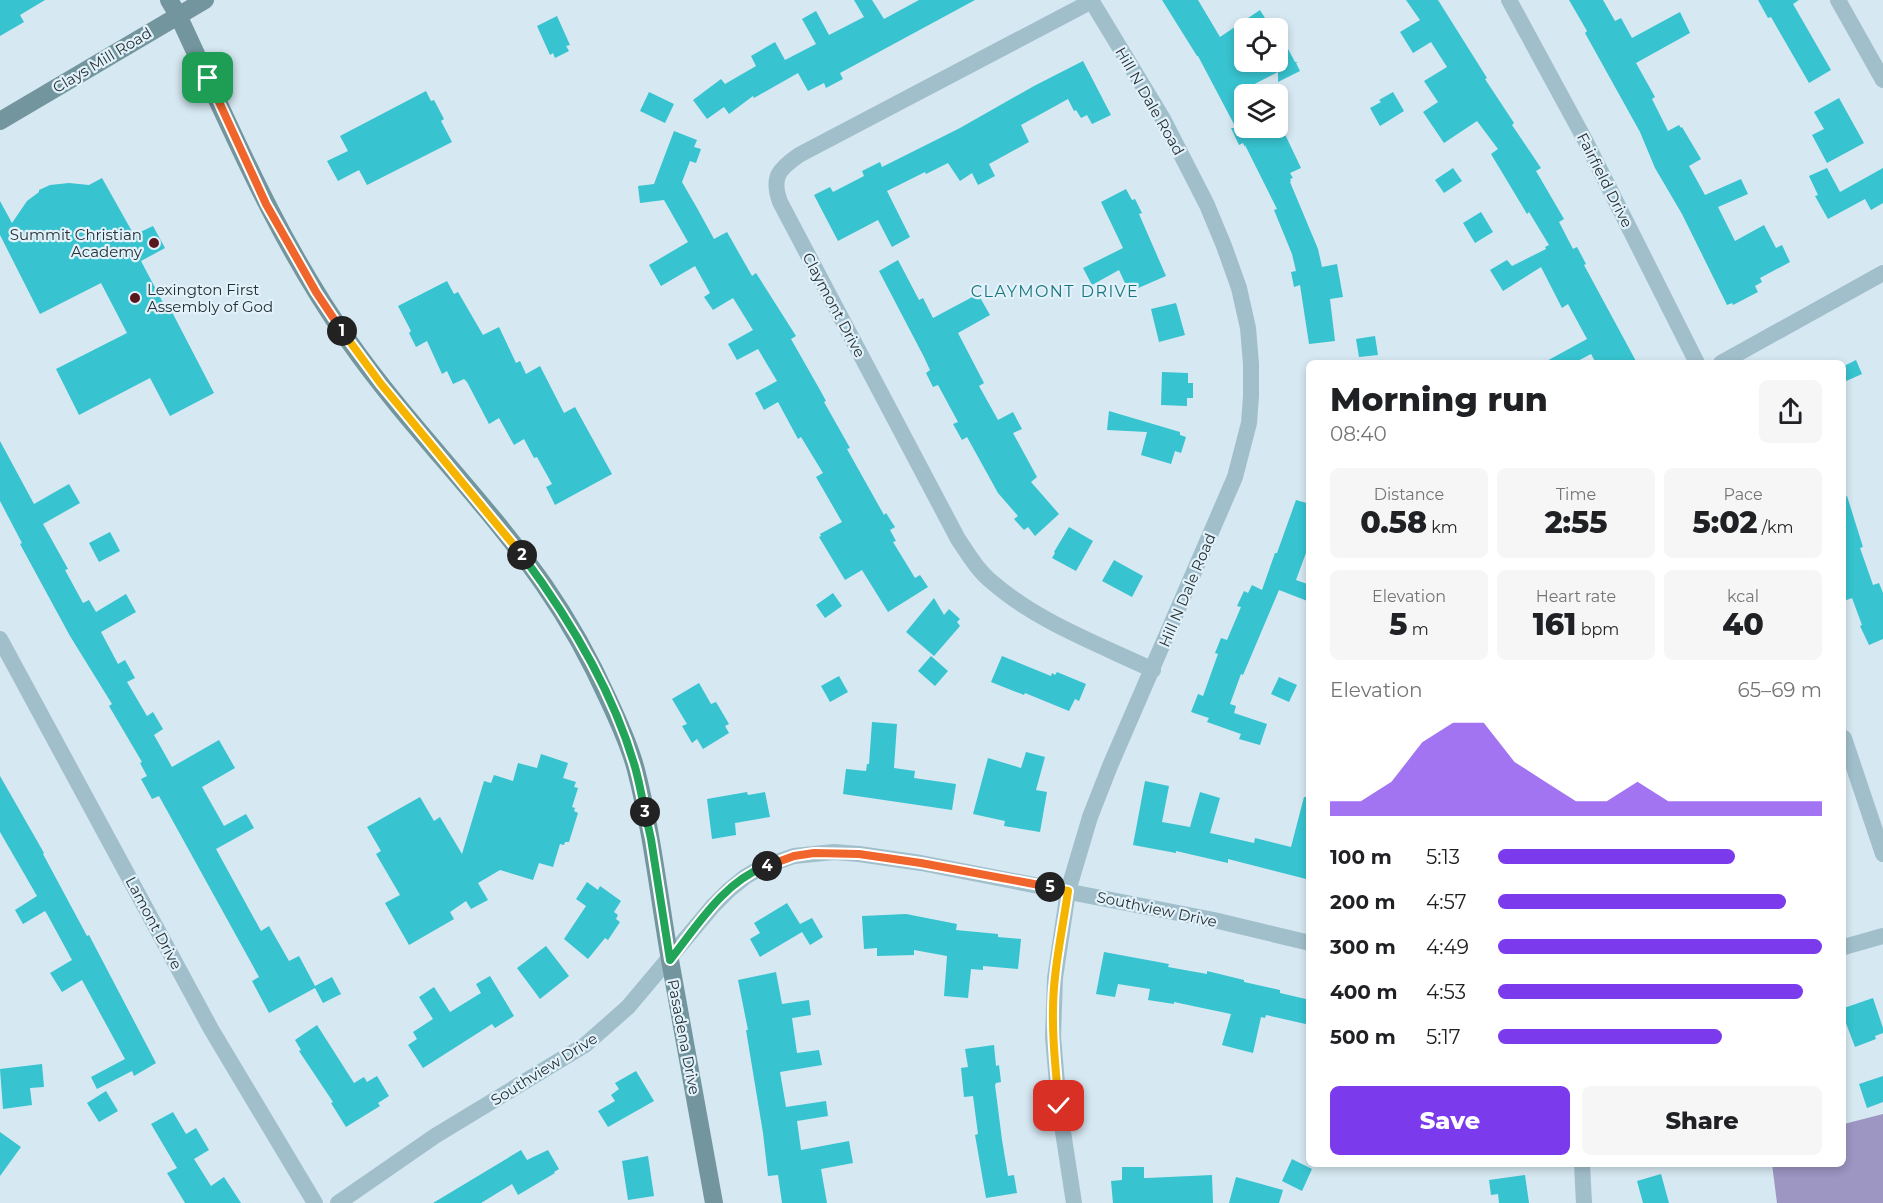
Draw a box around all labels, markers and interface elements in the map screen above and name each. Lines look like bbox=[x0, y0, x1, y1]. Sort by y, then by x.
map controls bbox=[1234, 18, 1288, 138]
button: locate bbox=[1234, 18, 1288, 72]
street label: Clays Mill Road bbox=[49, 23, 155, 97]
street label: Hill N Dale Road bbox=[1111, 43, 1189, 159]
pin bbox=[182, 52, 233, 103]
icon: arrive bbox=[191, 61, 224, 94]
button: layers bbox=[1234, 84, 1288, 138]
street label: Fairfield Drive bbox=[1573, 129, 1637, 231]
place label: Summit Christian Academy bbox=[10, 225, 143, 261]
marker: Summit Christian Academy bbox=[147, 236, 161, 250]
street label: Claymont Drive bbox=[798, 249, 870, 361]
place label: Lexington First Assembly of God bbox=[147, 280, 273, 316]
district label: CLAYMONT DRIVE bbox=[971, 282, 1139, 301]
marker: Lexington First Assembly of God bbox=[128, 291, 142, 305]
pin: 1 bbox=[327, 316, 357, 346]
text: 1 bbox=[339, 321, 345, 340]
text: Morning run bbox=[1330, 379, 1548, 419]
button: share bbox=[1759, 380, 1822, 443]
text: 08:40 bbox=[1330, 422, 1387, 446]
text: Distance bbox=[1374, 485, 1444, 504]
text: Time bbox=[1556, 485, 1596, 504]
text: Pace bbox=[1723, 485, 1763, 504]
text: 0.58 bbox=[1360, 504, 1427, 541]
text: 2:55 bbox=[1545, 504, 1607, 541]
text: 5:02 bbox=[1692, 504, 1757, 541]
text: km bbox=[1427, 518, 1458, 537]
text: /km bbox=[1757, 518, 1794, 537]
street label: Hill N Dale Road bbox=[1154, 530, 1220, 650]
pin: 2 bbox=[507, 540, 537, 570]
text: 2 bbox=[517, 545, 527, 564]
text: Elevation bbox=[1372, 587, 1446, 606]
text: Heart rate bbox=[1536, 587, 1616, 606]
text: kcal bbox=[1727, 587, 1759, 606]
text: 5 bbox=[1389, 606, 1408, 643]
text: 161 bbox=[1533, 606, 1576, 643]
text: 40 bbox=[1722, 606, 1764, 643]
text: m bbox=[1408, 620, 1429, 639]
text: bpm bbox=[1576, 620, 1619, 639]
text: Elevation bbox=[1330, 678, 1422, 702]
text: 65–69 m bbox=[1738, 678, 1822, 702]
pin: 3 bbox=[630, 797, 660, 827]
text: 3 bbox=[640, 802, 650, 821]
text: 100 m bbox=[1330, 845, 1392, 869]
text: 5:13 bbox=[1426, 845, 1460, 869]
pin: 4 bbox=[752, 851, 782, 881]
text: 4 bbox=[761, 856, 773, 875]
pin: 5 bbox=[1035, 872, 1065, 902]
street label: Lamont Drive bbox=[122, 873, 186, 973]
text: 5 bbox=[1045, 877, 1055, 896]
street label: Southview Drive bbox=[1095, 887, 1219, 931]
text: 200 m bbox=[1330, 890, 1396, 914]
text: 4:57 bbox=[1426, 890, 1466, 914]
text: 300 m bbox=[1330, 935, 1396, 959]
text: 4:49 bbox=[1426, 935, 1469, 959]
street label: Pasadena Drive bbox=[664, 978, 704, 1096]
text: 400 m bbox=[1330, 980, 1398, 1004]
text: 4:53 bbox=[1426, 980, 1466, 1004]
text: 500 m bbox=[1330, 1025, 1396, 1049]
text: 5:17 bbox=[1426, 1025, 1461, 1049]
street label: Southview Drive bbox=[487, 1029, 601, 1109]
pin bbox=[1033, 1080, 1084, 1131]
button: Save bbox=[1330, 1086, 1570, 1155]
button: Share bbox=[1582, 1086, 1822, 1155]
icon: check bbox=[1042, 1089, 1075, 1122]

